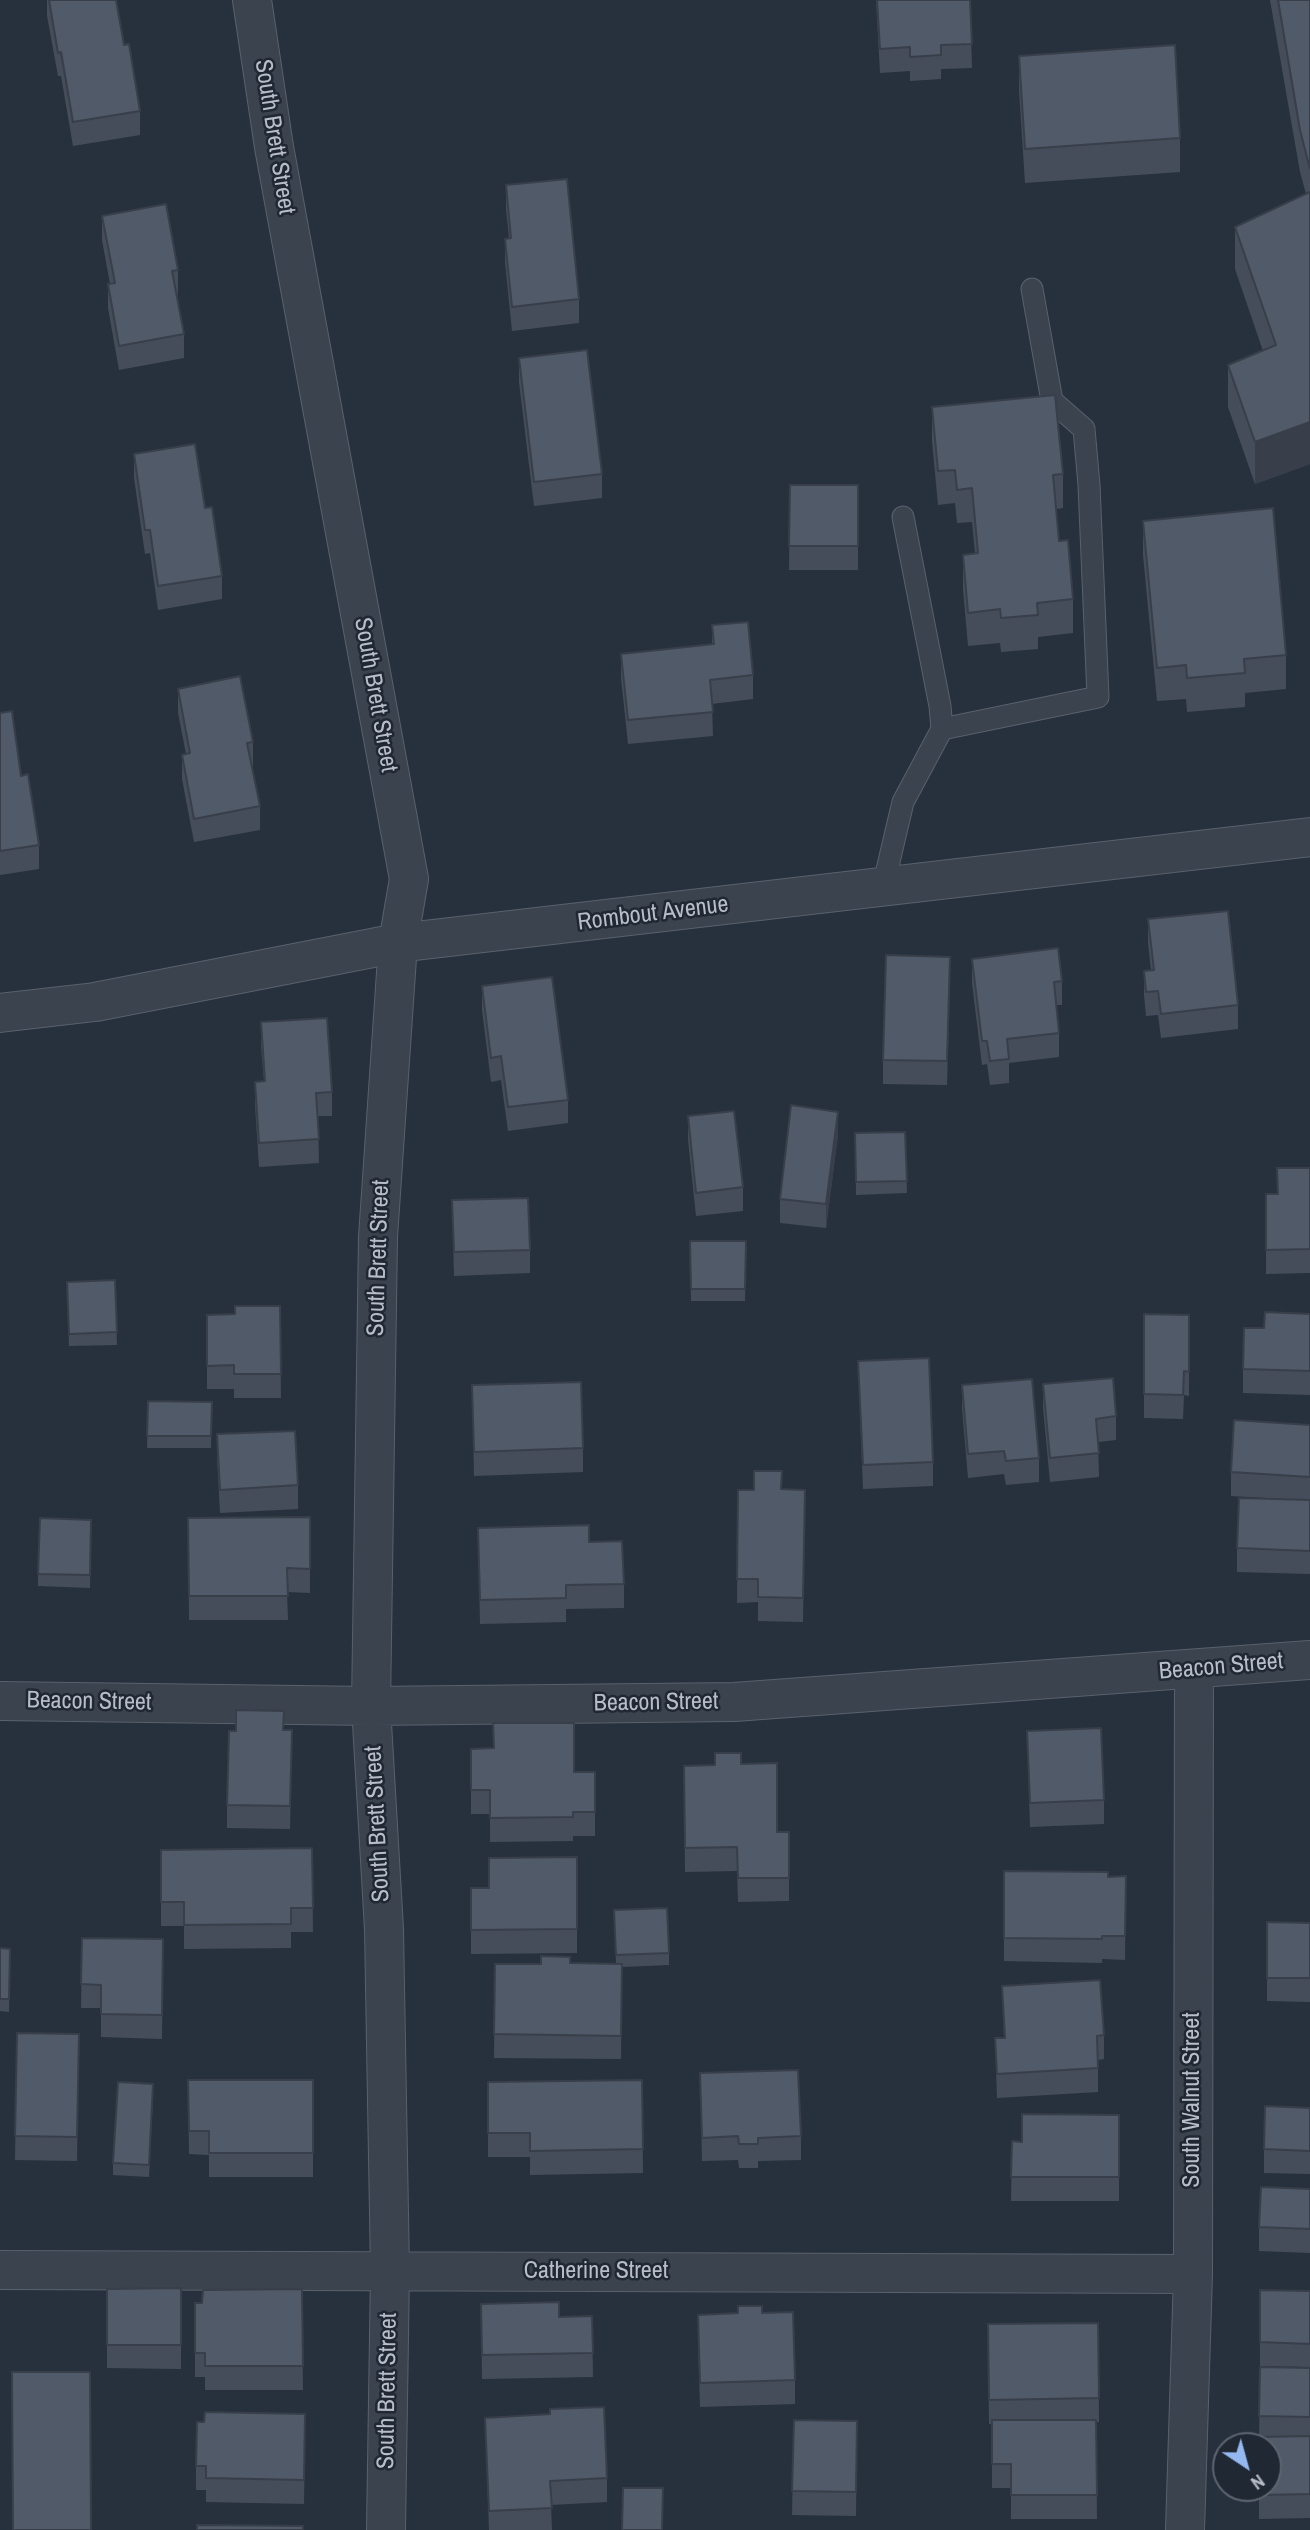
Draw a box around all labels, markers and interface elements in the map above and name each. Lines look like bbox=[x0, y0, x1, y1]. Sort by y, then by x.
street label: South Brett Street bbox=[248, 57, 300, 217]
street label: South Brett Street bbox=[347, 615, 403, 775]
street label: Rombout Avenue bbox=[576, 890, 730, 938]
street label: South Brett Street bbox=[362, 1179, 396, 1337]
street label: Beacon Street bbox=[1158, 1647, 1284, 1687]
street label: Beacon Street bbox=[26, 1687, 152, 1717]
street label: Beacon Street bbox=[593, 1688, 719, 1718]
street label: South Brett Street bbox=[360, 1745, 396, 1903]
street label: South Walnut Street bbox=[1179, 2012, 1207, 2188]
street label: Catherine Street bbox=[524, 2258, 668, 2286]
street label: South Brett Street bbox=[372, 2313, 404, 2469]
north arrow bbox=[1212, 2432, 1282, 2502]
text: N bbox=[1246, 2469, 1270, 2496]

